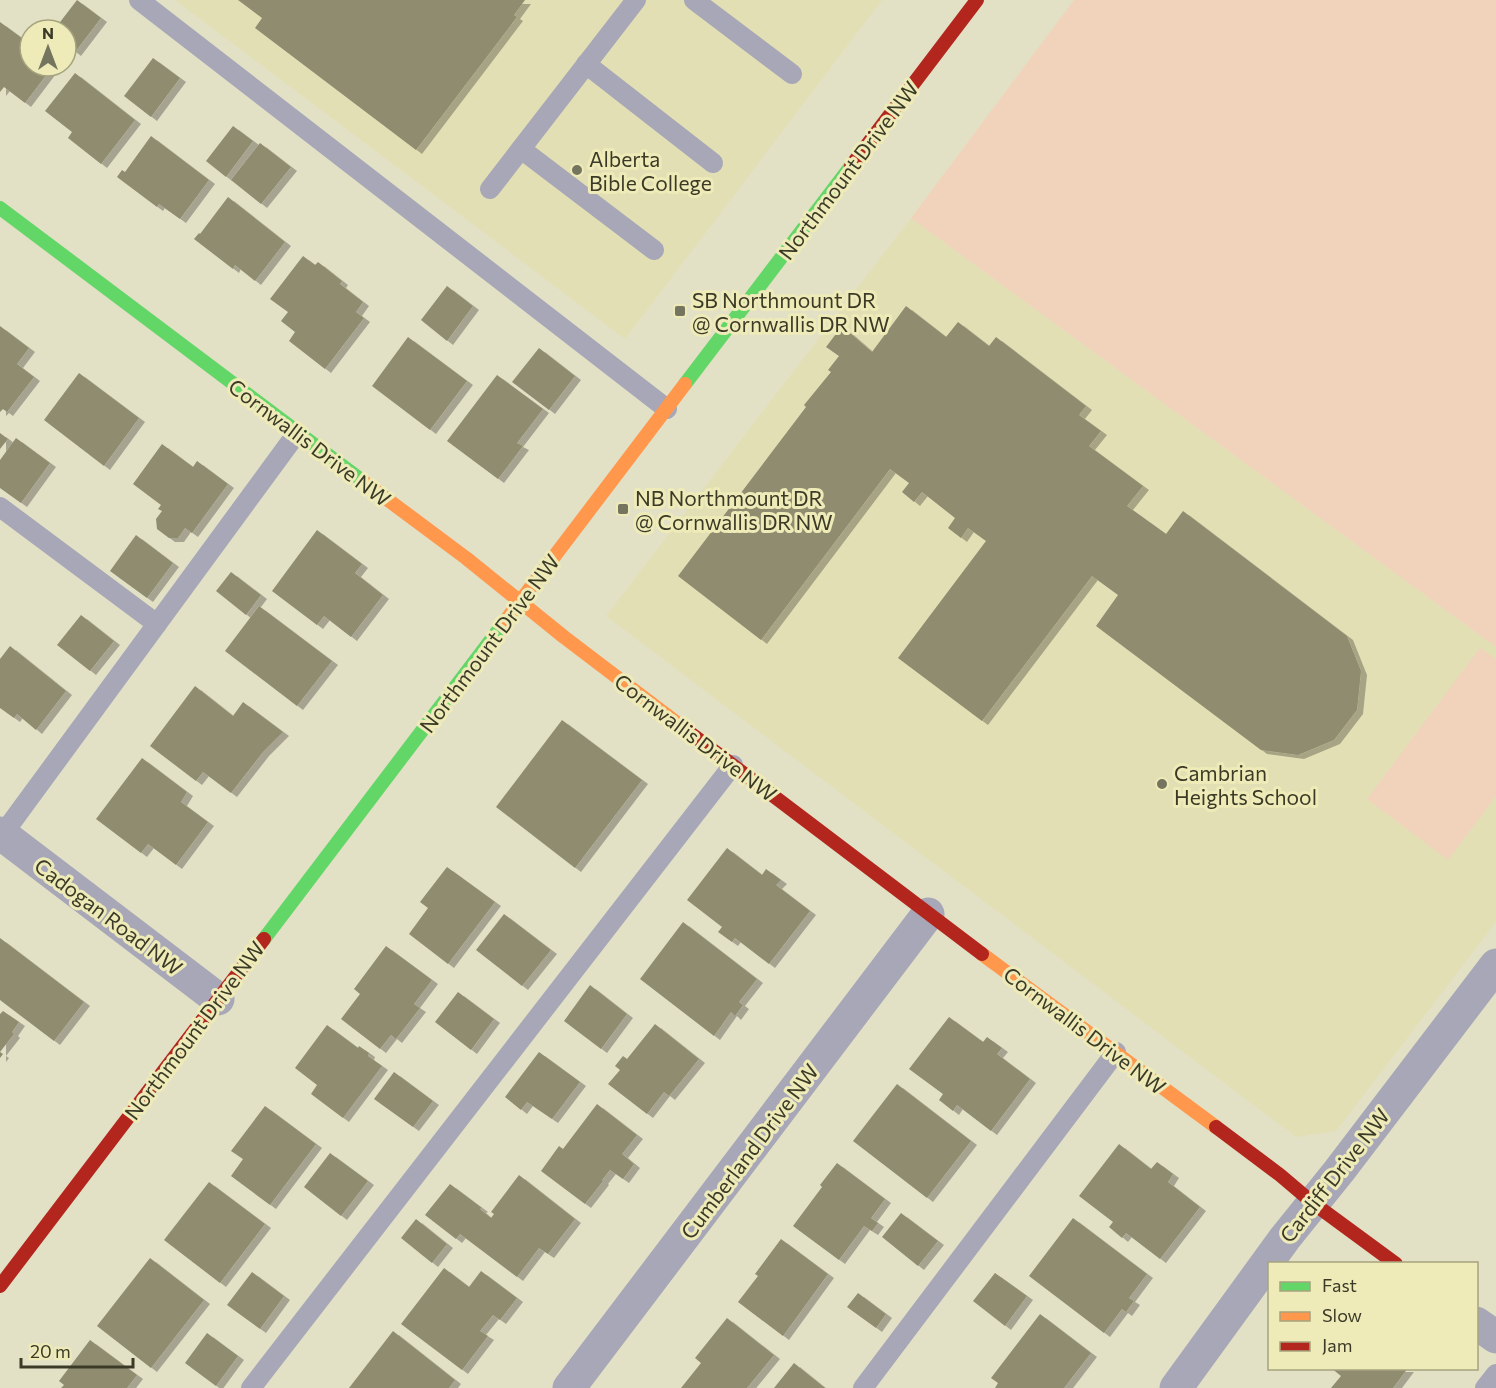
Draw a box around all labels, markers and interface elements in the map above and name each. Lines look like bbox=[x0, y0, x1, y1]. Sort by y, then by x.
north arrow bbox=[18, 18, 78, 78]
text: N bbox=[42, 23, 54, 42]
street label: Northmount Drive NW bbox=[773, 76, 923, 264]
place label: Alberta Bible College bbox=[589, 146, 712, 195]
marker: Alberta Bible College bbox=[570, 163, 584, 177]
place label: SB Northmount DR @ Cornwallis DR NW bbox=[692, 287, 890, 336]
marker: SB Northmount DR @ Cornwallis DR NW bbox=[673, 304, 687, 318]
street label: Cornwallis Drive NW bbox=[224, 373, 396, 511]
place label: NB Northmount DR @ Cornwallis DR NW bbox=[635, 485, 833, 534]
marker: NB Northmount DR @ Cornwallis DR NW bbox=[616, 502, 630, 516]
street label: Northmount Drive NW bbox=[414, 549, 564, 737]
street label: Cornwallis Drive NW bbox=[610, 668, 782, 806]
place label: Cambrian Heights School bbox=[1174, 760, 1317, 809]
marker: Cambrian Heights School bbox=[1155, 777, 1169, 791]
street label: Cadogan Road NW bbox=[30, 852, 188, 980]
street label: Northmount Drive NW bbox=[119, 936, 269, 1124]
street label: Cornwallis Drive NW bbox=[999, 961, 1171, 1099]
street label: Cumberland Drive NW bbox=[675, 1058, 823, 1244]
street label: Cardiff Drive NW bbox=[1274, 1103, 1394, 1247]
legend bbox=[1268, 1262, 1478, 1370]
text: Fast bbox=[1322, 1274, 1357, 1296]
text: Slow bbox=[1322, 1304, 1362, 1326]
scale bar bbox=[21, 1331, 134, 1369]
text: Jam bbox=[1322, 1334, 1352, 1356]
text: 20 m bbox=[30, 1340, 71, 1362]

